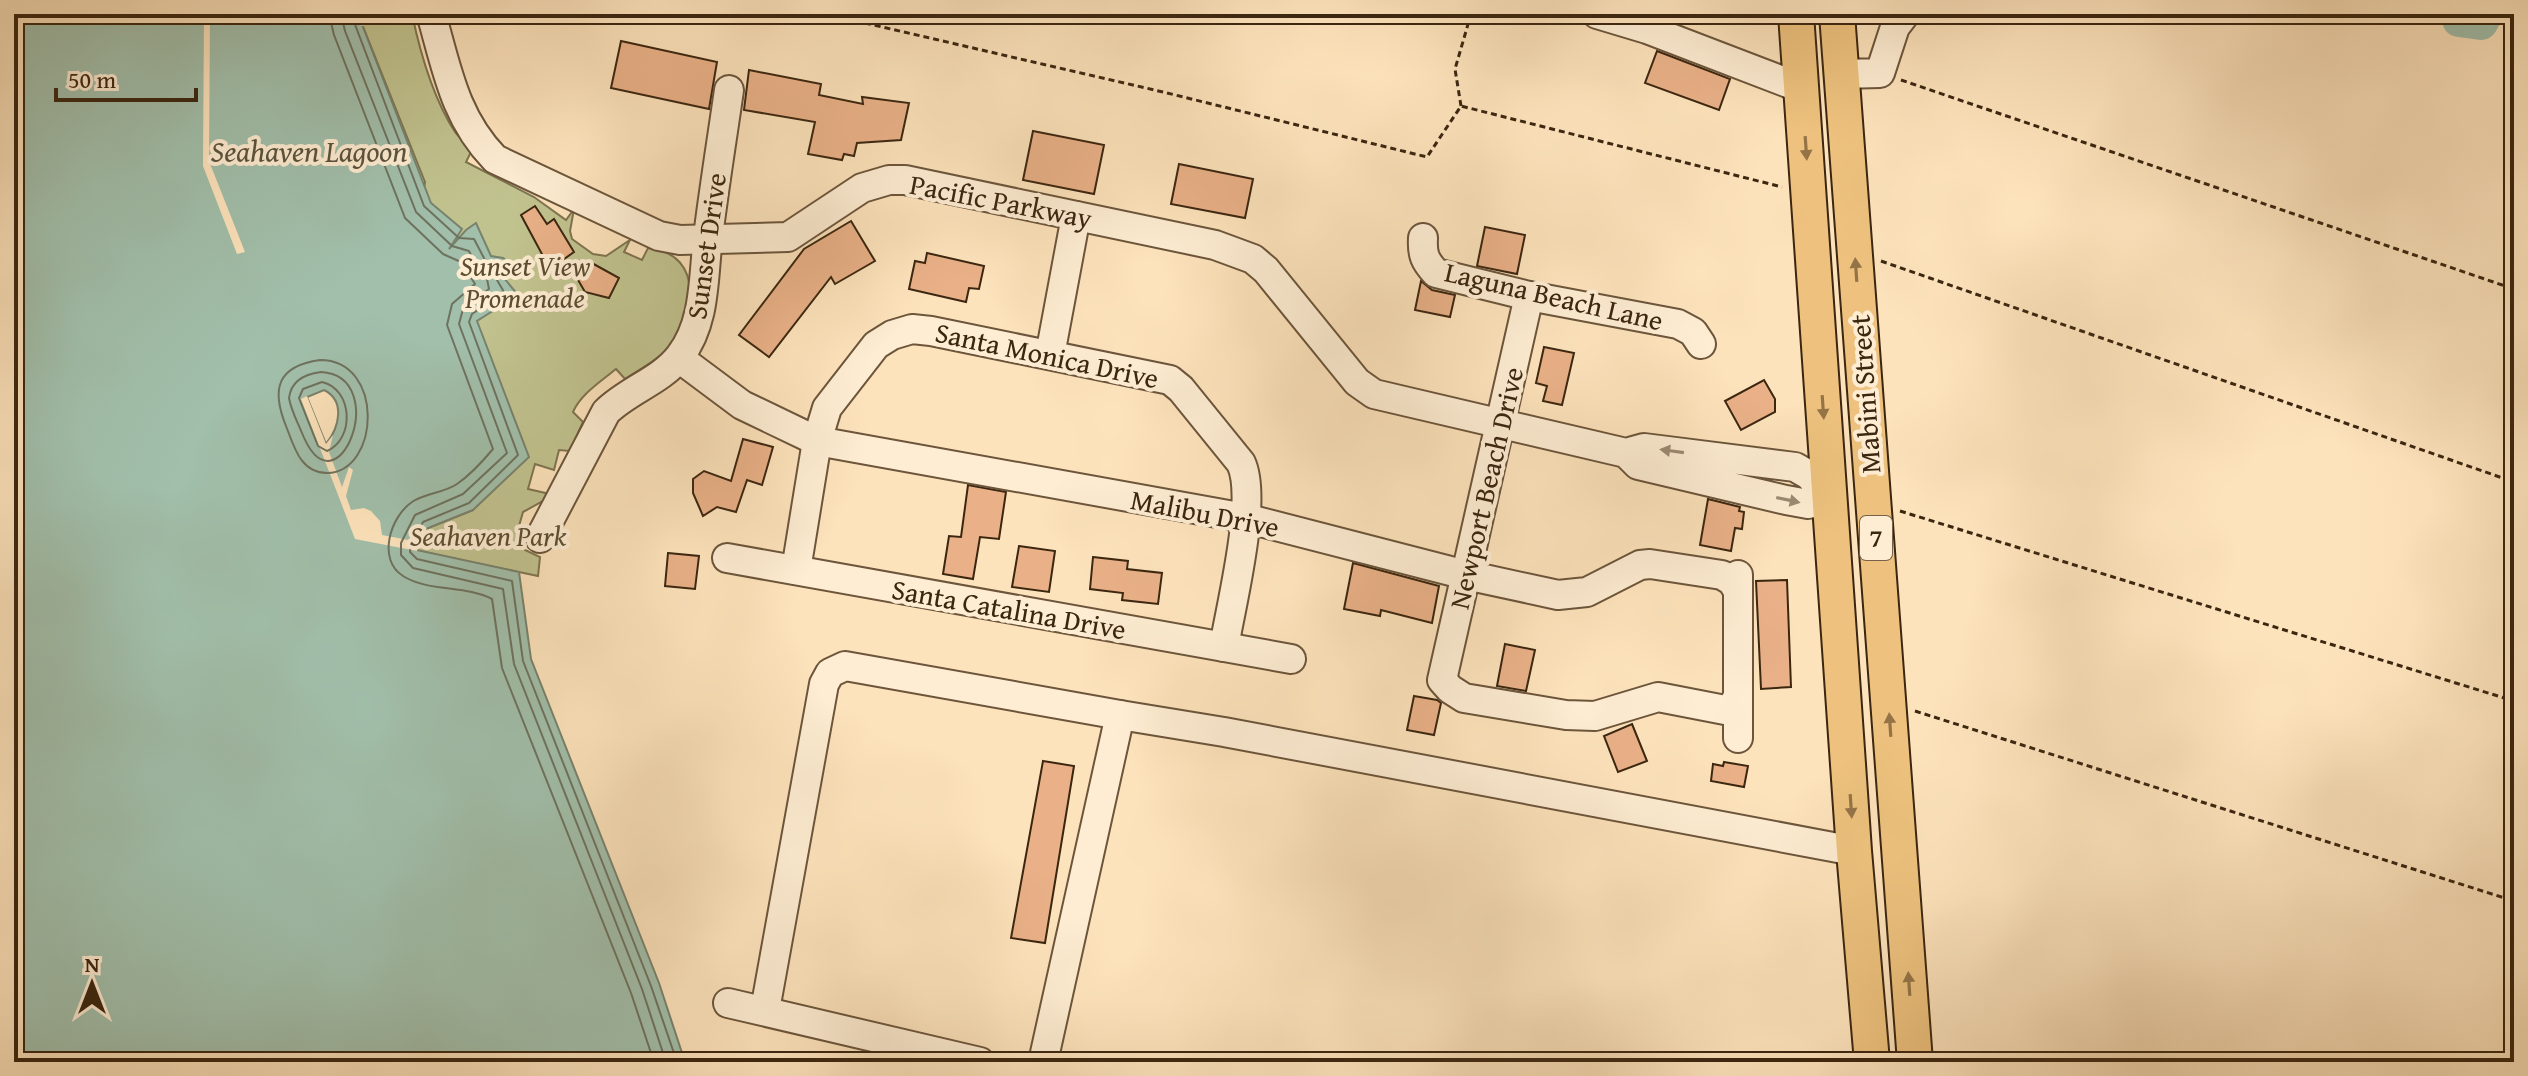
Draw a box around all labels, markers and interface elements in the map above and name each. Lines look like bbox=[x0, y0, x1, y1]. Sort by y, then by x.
scale bar bbox=[56, 52, 196, 102]
text: 50 m bbox=[68, 62, 116, 97]
water label: Seahaven Lagoon bbox=[211, 129, 407, 173]
one-way arrow bbox=[1799, 136, 1812, 161]
street label: Pacific Parkway bbox=[907, 163, 1096, 238]
street label: Sunset Drive bbox=[675, 170, 736, 322]
park label: Sunset View Promenade bbox=[460, 245, 590, 318]
street label: Laguna Beach Lane bbox=[1441, 250, 1667, 341]
one-way arrow bbox=[1849, 257, 1862, 282]
street label: Santa Monica Drive bbox=[932, 311, 1163, 398]
street label: Mabini Street bbox=[1838, 313, 1891, 475]
street label: Newport Beach Drive bbox=[1438, 363, 1533, 613]
one-way arrow bbox=[1817, 395, 1830, 420]
one-way arrow bbox=[1659, 444, 1684, 457]
street label: Malibu Drive bbox=[1127, 478, 1283, 547]
one-way arrow bbox=[1775, 494, 1800, 507]
park label: Seahaven Park bbox=[410, 515, 567, 556]
road number: 7 bbox=[1860, 516, 1892, 560]
street label: Santa Catalina Drive bbox=[889, 568, 1129, 649]
one-way arrow bbox=[1883, 712, 1896, 737]
one-way arrow bbox=[1845, 794, 1858, 819]
north arrow bbox=[52, 944, 132, 1024]
text: N bbox=[85, 948, 100, 980]
one-way arrow bbox=[1902, 971, 1915, 996]

